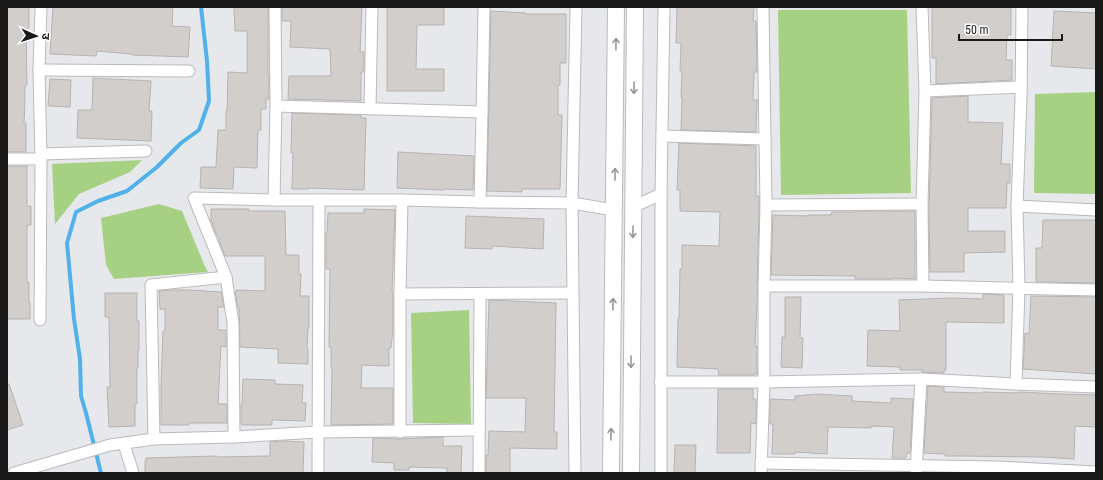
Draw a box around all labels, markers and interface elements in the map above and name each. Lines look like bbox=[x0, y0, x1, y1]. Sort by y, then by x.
north arrow bbox=[16, 16, 56, 56]
scale bar bbox=[959, 16, 1062, 42]
text: 50 m bbox=[965, 23, 989, 37]
text: उ bbox=[39, 33, 52, 41]
one-way arrow bbox=[612, 38, 620, 51]
one-way arrow bbox=[630, 81, 638, 94]
one-way arrow bbox=[611, 168, 619, 181]
one-way arrow bbox=[629, 225, 637, 238]
one-way arrow bbox=[609, 298, 617, 311]
one-way arrow bbox=[627, 355, 635, 368]
one-way arrow bbox=[607, 428, 615, 441]

